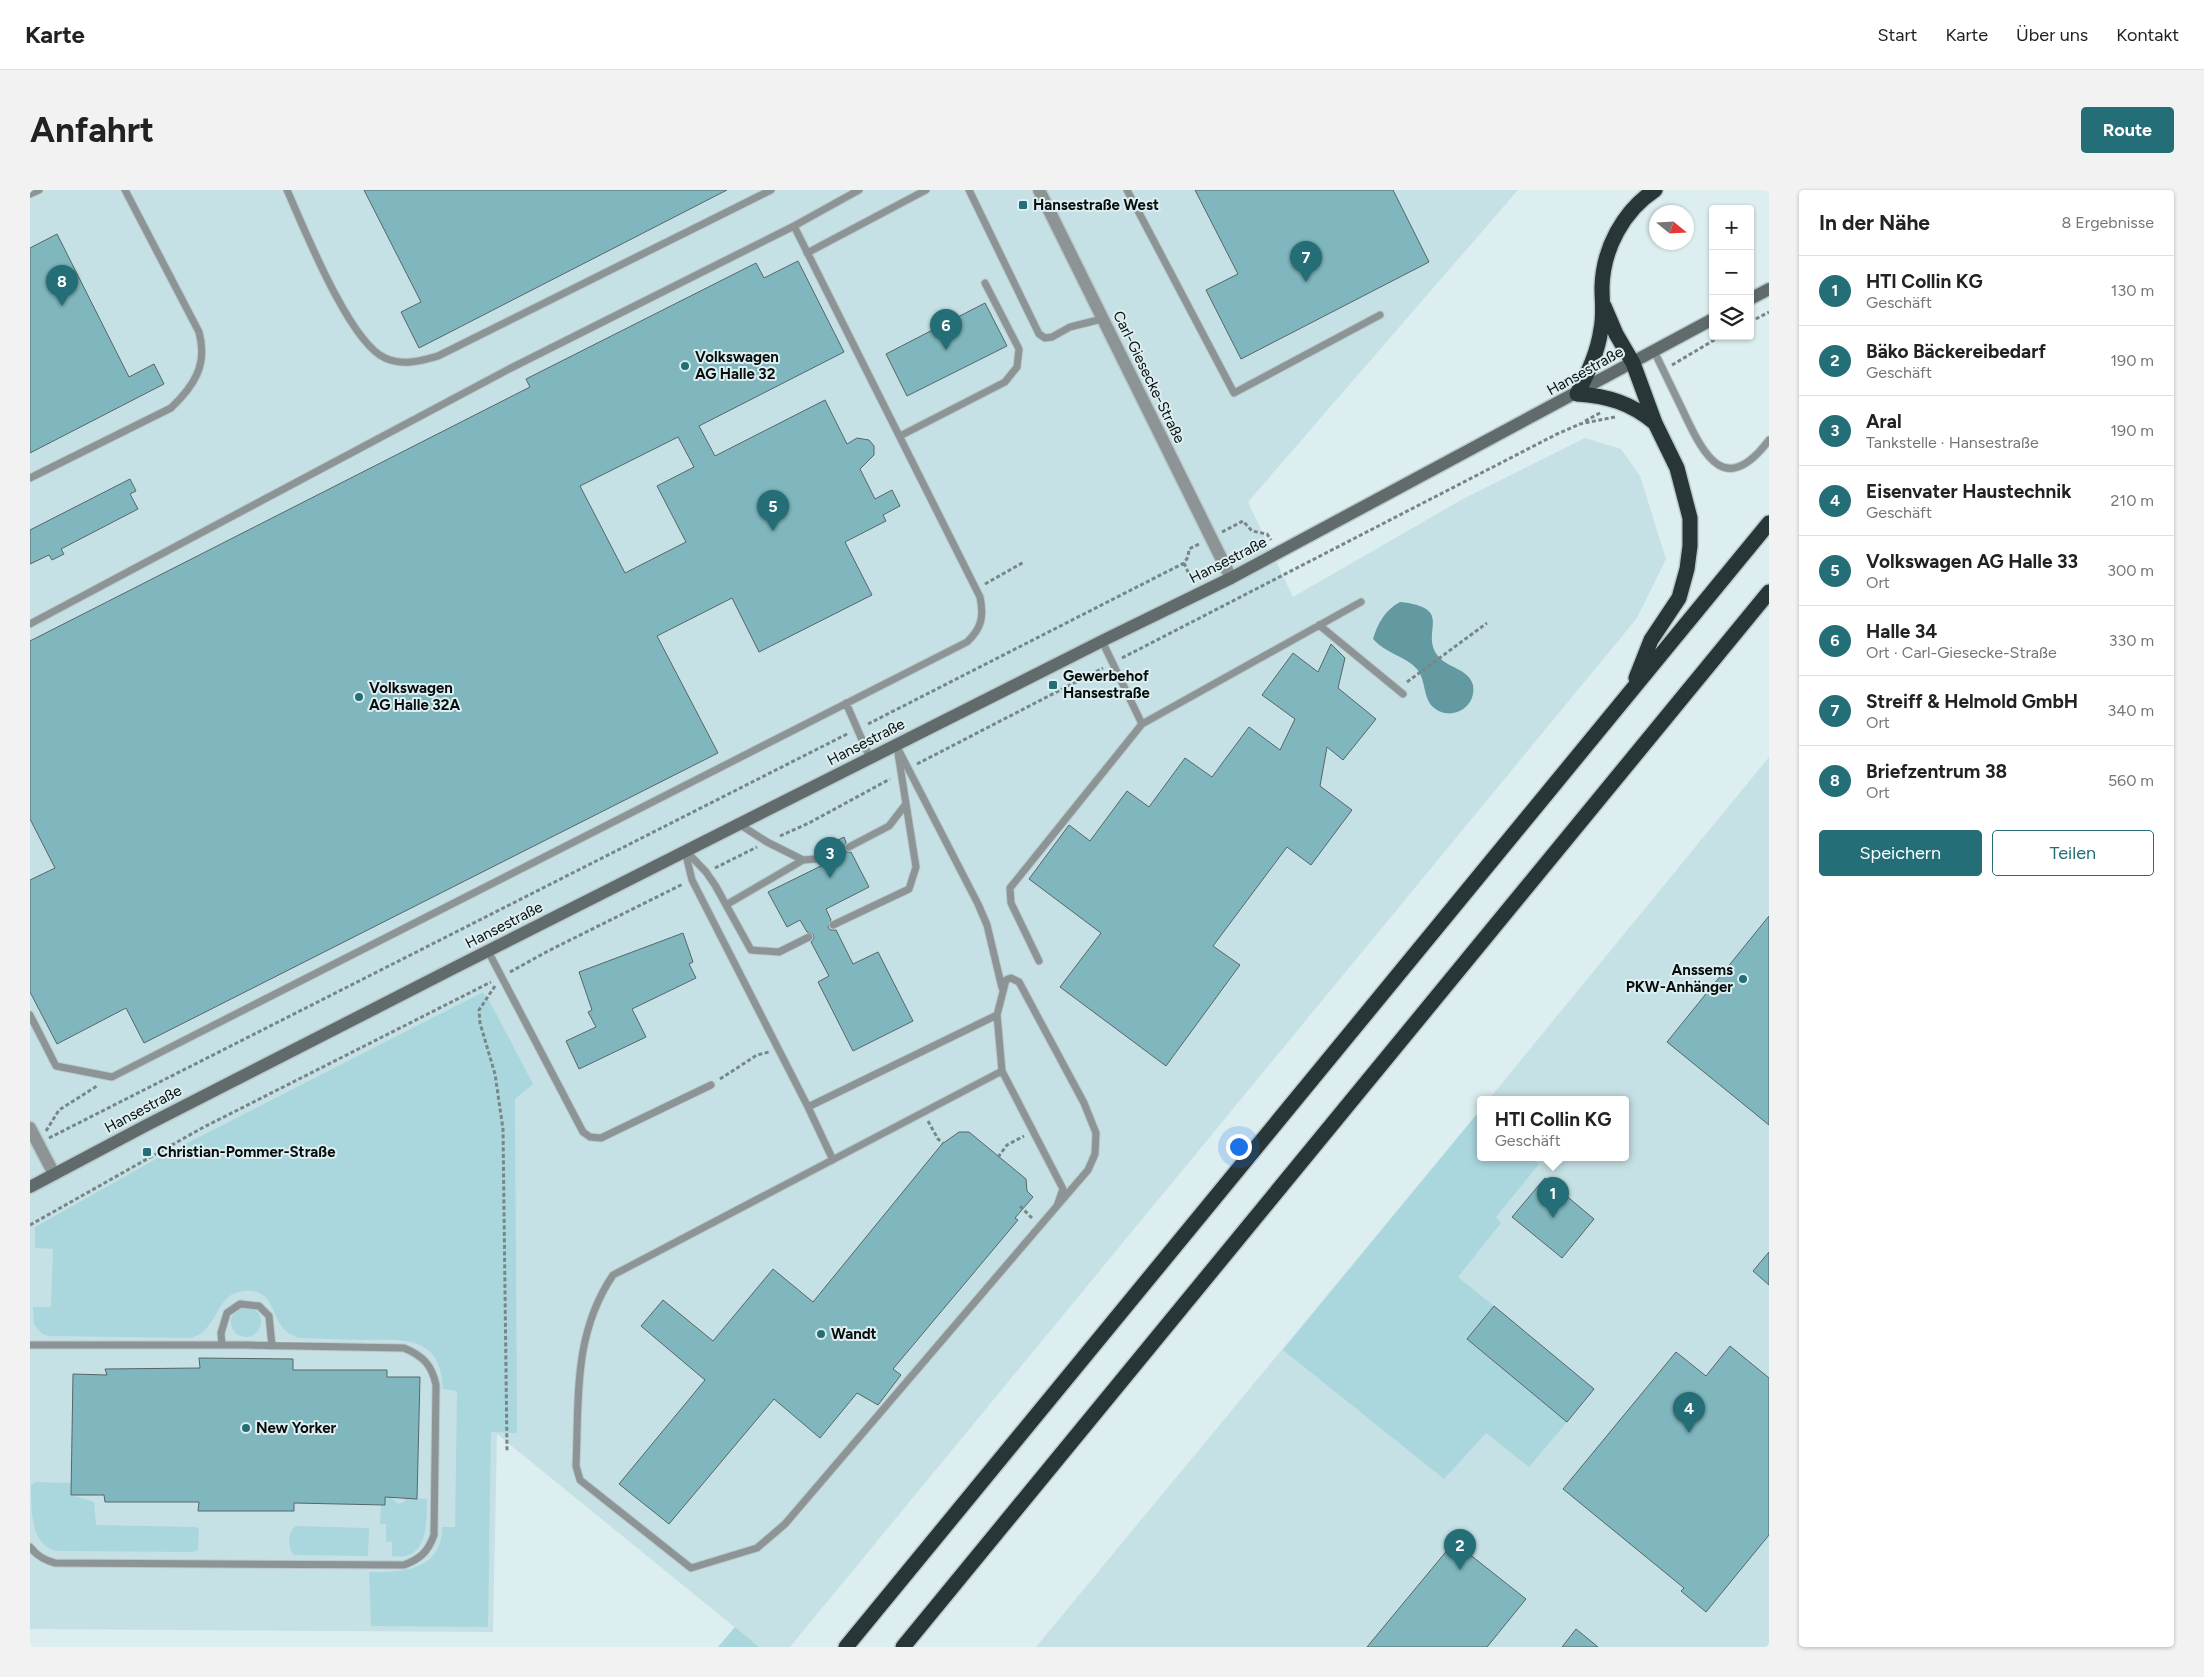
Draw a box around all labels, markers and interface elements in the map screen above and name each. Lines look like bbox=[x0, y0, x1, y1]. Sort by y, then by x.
text: Karte bbox=[25, 20, 85, 49]
text: Start bbox=[1878, 24, 1917, 46]
text: Karte bbox=[1945, 24, 1988, 46]
text: Über uns bbox=[2016, 24, 2088, 46]
text: Kontakt bbox=[2116, 24, 2179, 46]
button: Route bbox=[2081, 107, 2174, 153]
text: Anfahrt bbox=[30, 109, 154, 151]
place label: Hansestraße West bbox=[1033, 196, 1159, 214]
marker: Hansestraße West bbox=[1017, 199, 1029, 211]
north arrow bbox=[1649, 205, 1694, 250]
map controls bbox=[1709, 205, 1754, 340]
button: + bbox=[1709, 205, 1754, 250]
text: In der Nähe bbox=[1819, 210, 1930, 235]
text: 8 Ergebnisse bbox=[2062, 213, 2154, 232]
pin: 7 bbox=[1290, 241, 1322, 282]
button: − bbox=[1709, 250, 1754, 295]
pin: 8 bbox=[46, 265, 78, 306]
text: HTI Collin KG bbox=[1866, 270, 1983, 293]
text: 1 bbox=[1832, 281, 1838, 300]
text: 130 m bbox=[2111, 281, 2154, 300]
text: Geschäft bbox=[1866, 293, 1932, 312]
button: layers bbox=[1709, 295, 1754, 340]
street label: Carl-Giesecke-Straße bbox=[1109, 308, 1189, 446]
pin: 6 bbox=[930, 309, 962, 350]
text: Bäko Bäckereibedarf bbox=[1866, 340, 2046, 363]
street label: Hansestraße bbox=[1544, 343, 1626, 399]
place label: Volkswagen AG Halle 32 bbox=[695, 348, 779, 383]
text: 2 bbox=[1830, 351, 1840, 370]
text: 190 m bbox=[2111, 351, 2154, 370]
marker: Volkswagen AG Halle 32 bbox=[679, 360, 691, 372]
text: Geschäft bbox=[1866, 363, 1932, 382]
text: Aral bbox=[1866, 410, 1902, 433]
text: 3 bbox=[1831, 421, 1839, 440]
text: 190 m bbox=[2111, 421, 2154, 440]
text: Tankstelle · Hansestraße bbox=[1866, 433, 2039, 452]
text: Eisenvater Haustechnik bbox=[1866, 480, 2071, 503]
pin: 5 bbox=[757, 490, 789, 531]
text: 4 bbox=[1830, 491, 1840, 510]
text: 210 m bbox=[2111, 491, 2154, 510]
text: Geschäft bbox=[1866, 503, 1932, 522]
street label: Hansestraße bbox=[1186, 533, 1270, 587]
text: Volkswagen AG Halle 33 bbox=[1866, 550, 2078, 573]
text: 5 bbox=[1830, 561, 1840, 580]
text: 300 m bbox=[2107, 561, 2154, 580]
text: Ort bbox=[1866, 573, 1890, 592]
text: Halle 34 bbox=[1866, 620, 1937, 643]
text: 6 bbox=[1830, 631, 1840, 650]
text: 330 m bbox=[2109, 631, 2154, 650]
text: Ort · Carl-Giesecke-Straße bbox=[1866, 643, 2057, 662]
place label: Gewerbehof Hansestraße bbox=[1063, 667, 1151, 702]
place label: Volkswagen AG Halle 32A bbox=[369, 679, 460, 714]
marker: Gewerbehof Hansestraße bbox=[1047, 679, 1059, 691]
text: Streiff & Helmold GmbH bbox=[1866, 690, 2078, 713]
marker: Volkswagen AG Halle 32A bbox=[353, 691, 365, 703]
text: 7 bbox=[1831, 701, 1839, 720]
text: 340 m bbox=[2108, 701, 2154, 720]
text: Ort bbox=[1866, 713, 1890, 732]
street label: Hansestraße bbox=[824, 715, 908, 769]
text: Briefzentrum 38 bbox=[1866, 760, 2007, 783]
text: 8 bbox=[1830, 771, 1840, 790]
text: 560 m bbox=[2108, 771, 2154, 790]
text: Ort bbox=[1866, 783, 1890, 802]
button: Speichern bbox=[1819, 830, 1982, 876]
button: Teilen bbox=[1992, 830, 2154, 876]
pin: 3 bbox=[814, 837, 846, 878]
street label: Hansestraße bbox=[462, 898, 546, 952]
place label: Anssems PKW-Anhänger bbox=[1626, 961, 1733, 996]
marker: Anssems PKW-Anhänger bbox=[1737, 973, 1749, 985]
street label: Hansestraße bbox=[101, 1081, 185, 1137]
popup bbox=[1477, 1096, 1629, 1161]
text: HTI Collin KG bbox=[1495, 1108, 1611, 1131]
text: Geschäft bbox=[1495, 1131, 1561, 1150]
your location bbox=[1226, 1134, 1252, 1160]
place label: Christian-Pommer-Straße bbox=[157, 1143, 336, 1161]
marker: Christian-Pommer-Straße bbox=[141, 1146, 153, 1158]
pin: 1 bbox=[1537, 1177, 1569, 1218]
place label: Wandt bbox=[831, 1325, 877, 1343]
marker: Wandt bbox=[815, 1328, 827, 1340]
pin: 4 bbox=[1673, 1392, 1705, 1433]
place label: New Yorker bbox=[256, 1419, 336, 1437]
marker: New Yorker bbox=[240, 1422, 252, 1434]
pin: 2 bbox=[1444, 1529, 1476, 1570]

